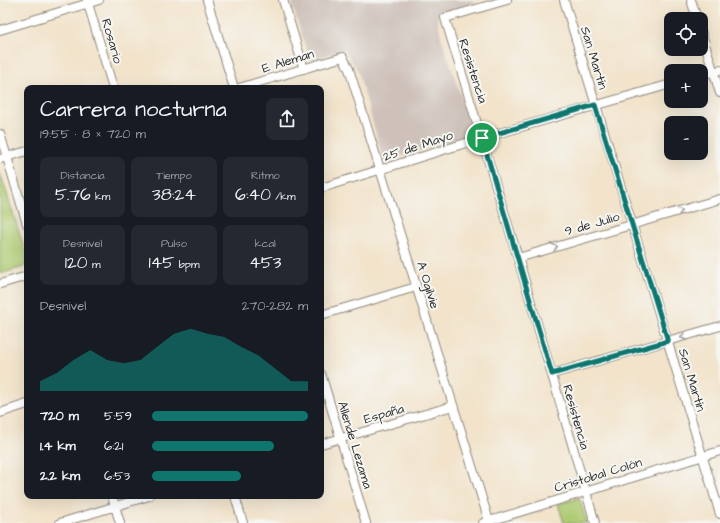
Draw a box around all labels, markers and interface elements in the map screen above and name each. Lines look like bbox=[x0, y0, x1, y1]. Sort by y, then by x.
map controls bbox=[664, 12, 708, 160]
button: locate bbox=[664, 12, 708, 56]
street label: Rosario bbox=[97, 16, 127, 66]
street label: San Martín bbox=[576, 24, 612, 92]
street label: Resistencia bbox=[454, 36, 492, 106]
street label: E Aleman bbox=[260, 44, 317, 77]
button: + bbox=[664, 64, 708, 108]
text: Carrera nocturna bbox=[40, 94, 227, 125]
button: share bbox=[266, 98, 308, 140]
button: − bbox=[664, 116, 708, 160]
pin bbox=[465, 121, 499, 155]
text: 19:55 · 8 × 720 m bbox=[40, 125, 146, 143]
street label: 25 de Mayo bbox=[381, 126, 456, 167]
icon: arrive bbox=[471, 127, 493, 149]
text: Distancia bbox=[61, 168, 105, 183]
text: Tiempo bbox=[156, 168, 192, 183]
text: Ritmo bbox=[251, 168, 280, 183]
text: 5.76 bbox=[55, 183, 91, 207]
text: 38:24 bbox=[152, 183, 196, 207]
text: 6:40 bbox=[235, 183, 271, 207]
text: km bbox=[91, 189, 110, 204]
text: /km bbox=[271, 189, 296, 204]
street label: 9 de Julio bbox=[562, 207, 622, 240]
one-way arrow bbox=[676, 207, 683, 216]
text: Desnivel bbox=[63, 236, 102, 251]
text: Pulso bbox=[161, 236, 187, 251]
text: kcal bbox=[255, 236, 276, 251]
one-way arrow bbox=[551, 243, 558, 252]
text: 120 bbox=[65, 251, 88, 275]
text: 145 bbox=[148, 251, 174, 275]
text: 453 bbox=[249, 251, 281, 275]
text: m bbox=[88, 257, 100, 272]
text: bpm bbox=[174, 257, 200, 272]
street label: A Ogilvie bbox=[411, 259, 444, 311]
text: Desnivel bbox=[40, 297, 86, 315]
text: 270–282 m bbox=[242, 297, 308, 315]
one-way arrow bbox=[679, 332, 686, 341]
street label: San Martín bbox=[674, 346, 710, 414]
street label: Resistencia bbox=[558, 382, 594, 452]
street label: Allende Lezama bbox=[333, 399, 377, 491]
street label: España bbox=[362, 400, 407, 428]
text: 720 m bbox=[40, 407, 79, 425]
text: 5:59 bbox=[104, 407, 132, 425]
text: 1.4 km bbox=[40, 437, 76, 455]
text: 6:21 bbox=[104, 437, 123, 455]
street label: Cristobal Colón bbox=[552, 453, 645, 497]
text: 2.2 km bbox=[40, 467, 80, 485]
text: 6:53 bbox=[104, 467, 130, 485]

